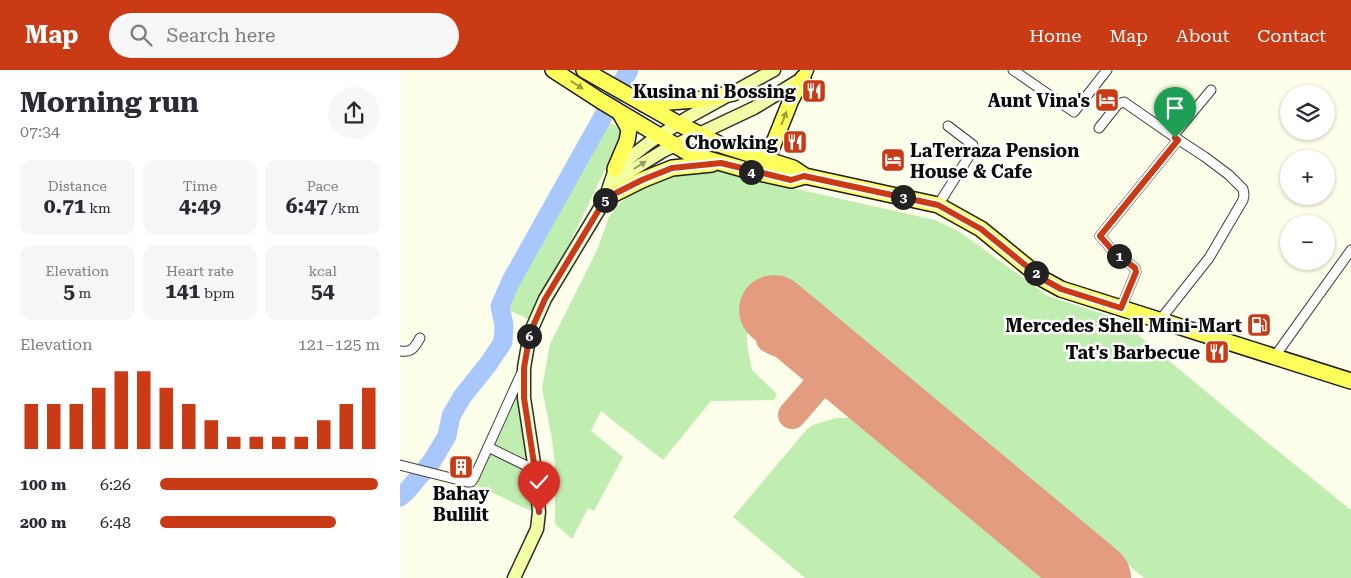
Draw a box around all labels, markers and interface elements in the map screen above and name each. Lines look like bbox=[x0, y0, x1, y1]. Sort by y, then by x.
search box bbox=[109, 13, 459, 58]
text: Map bbox=[25, 21, 79, 49]
icon: search bbox=[127, 21, 155, 49]
text: Search here bbox=[167, 24, 275, 47]
text: Home bbox=[1029, 25, 1081, 46]
text: Map bbox=[1109, 25, 1148, 46]
text: About bbox=[1176, 25, 1229, 46]
text: Contact bbox=[1257, 25, 1326, 46]
restaurant icon: Kusina ni Bossing bbox=[801, 78, 827, 104]
one-way arrow bbox=[570, 81, 584, 90]
place label: Kusina ni Bossing bbox=[633, 81, 797, 102]
map controls bbox=[1280, 85, 1335, 270]
button: layers bbox=[1280, 85, 1335, 140]
text: Morning run bbox=[20, 86, 199, 119]
button: share bbox=[328, 87, 380, 139]
hotel icon: Aunt Vina's bbox=[1094, 87, 1120, 113]
pin bbox=[1154, 87, 1196, 138]
place label: Aunt Vina's bbox=[988, 90, 1090, 111]
icon: arrive bbox=[1161, 94, 1189, 122]
one-way arrow bbox=[781, 111, 788, 126]
text: 07:34 bbox=[20, 122, 60, 141]
restaurant icon: Chowking bbox=[782, 129, 808, 155]
place label: Chowking bbox=[685, 132, 779, 153]
place label: LaTerraza Pension House & Cafe bbox=[910, 140, 1079, 182]
hotel icon: LaTerraza Pension House & Cafe bbox=[880, 147, 906, 173]
button: + bbox=[1280, 150, 1335, 205]
one-way arrow bbox=[634, 160, 647, 169]
pin: 4 bbox=[738, 160, 764, 184]
text: 4 bbox=[748, 164, 755, 180]
text: Distance bbox=[48, 178, 107, 194]
text: Time bbox=[183, 178, 217, 194]
text: Pace bbox=[307, 178, 338, 194]
pin: 3 bbox=[890, 184, 916, 210]
pin: 5 bbox=[592, 188, 618, 212]
text: 3 bbox=[900, 189, 907, 205]
text: 5 bbox=[602, 192, 609, 208]
text: 0.71 bbox=[44, 194, 86, 218]
text: 4:49 bbox=[179, 194, 221, 218]
text: 6:47 bbox=[286, 194, 328, 218]
text: km bbox=[86, 200, 111, 216]
text: /km bbox=[328, 200, 359, 216]
button: − bbox=[1280, 215, 1335, 270]
pin: 1 bbox=[1106, 244, 1132, 268]
text: 1 bbox=[1116, 248, 1123, 264]
pin: 2 bbox=[1024, 260, 1048, 286]
text: Elevation bbox=[46, 263, 109, 279]
text: Heart rate bbox=[166, 263, 234, 279]
text: kcal bbox=[309, 263, 337, 279]
text: 2 bbox=[1033, 265, 1040, 281]
text: 5 bbox=[63, 279, 75, 303]
text: 141 bbox=[165, 279, 200, 303]
text: 54 bbox=[311, 279, 334, 303]
text: m bbox=[75, 285, 91, 301]
text: bpm bbox=[200, 285, 235, 301]
fuel station icon: Mercedes Shell Mini-Mart bbox=[1246, 312, 1272, 338]
place label: Mercedes Shell Mini-Mart bbox=[1005, 315, 1242, 336]
pin: 6 bbox=[516, 324, 542, 348]
text: 6 bbox=[526, 328, 533, 344]
text: Elevation bbox=[20, 335, 93, 354]
text: 121–125 m bbox=[298, 335, 380, 354]
restaurant icon: Tat's Barbecue bbox=[1204, 339, 1230, 365]
place label: Tat's Barbecue bbox=[1065, 342, 1200, 363]
building icon: Bahay Bulilit bbox=[448, 454, 474, 480]
pin bbox=[518, 461, 560, 512]
icon: check bbox=[525, 468, 553, 496]
text: 100 m bbox=[20, 475, 66, 494]
text: 6:26 bbox=[100, 475, 131, 494]
place label: Bahay Bulilit bbox=[433, 483, 489, 525]
text: 200 m bbox=[20, 513, 66, 532]
text: 6:48 bbox=[100, 513, 131, 532]

